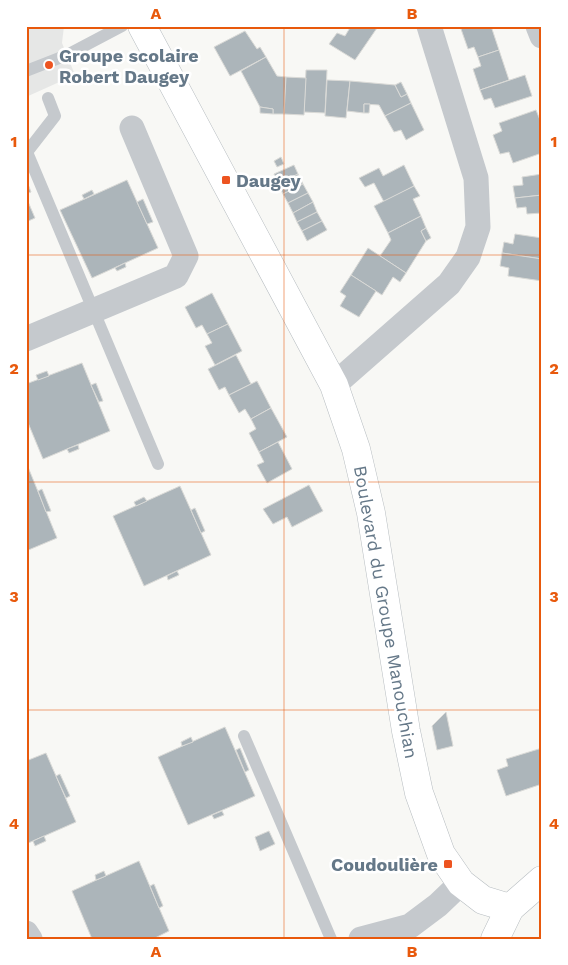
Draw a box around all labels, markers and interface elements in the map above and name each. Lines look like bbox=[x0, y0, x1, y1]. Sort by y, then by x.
text: A bbox=[151, 4, 162, 23]
text: B bbox=[407, 4, 418, 23]
place label: Groupe scolaire Robert Daugey bbox=[59, 45, 199, 87]
marker: Groupe scolaire Robert Daugey bbox=[43, 59, 55, 71]
text: 1 bbox=[11, 132, 17, 151]
text: 1 bbox=[551, 132, 557, 151]
place label: Daugey bbox=[236, 170, 302, 191]
marker: Daugey bbox=[220, 174, 232, 186]
text: 2 bbox=[9, 359, 19, 378]
text: 2 bbox=[549, 359, 559, 378]
street label: Boulevard du Groupe Manouchian bbox=[350, 464, 422, 760]
text: 3 bbox=[9, 587, 19, 606]
text: 3 bbox=[549, 587, 559, 606]
text: 4 bbox=[9, 814, 19, 833]
text: 4 bbox=[549, 814, 559, 833]
place label: Coudoulière bbox=[331, 854, 438, 875]
marker: Coudoulière bbox=[442, 858, 454, 870]
text: A bbox=[151, 942, 162, 961]
text: B bbox=[407, 942, 418, 961]

